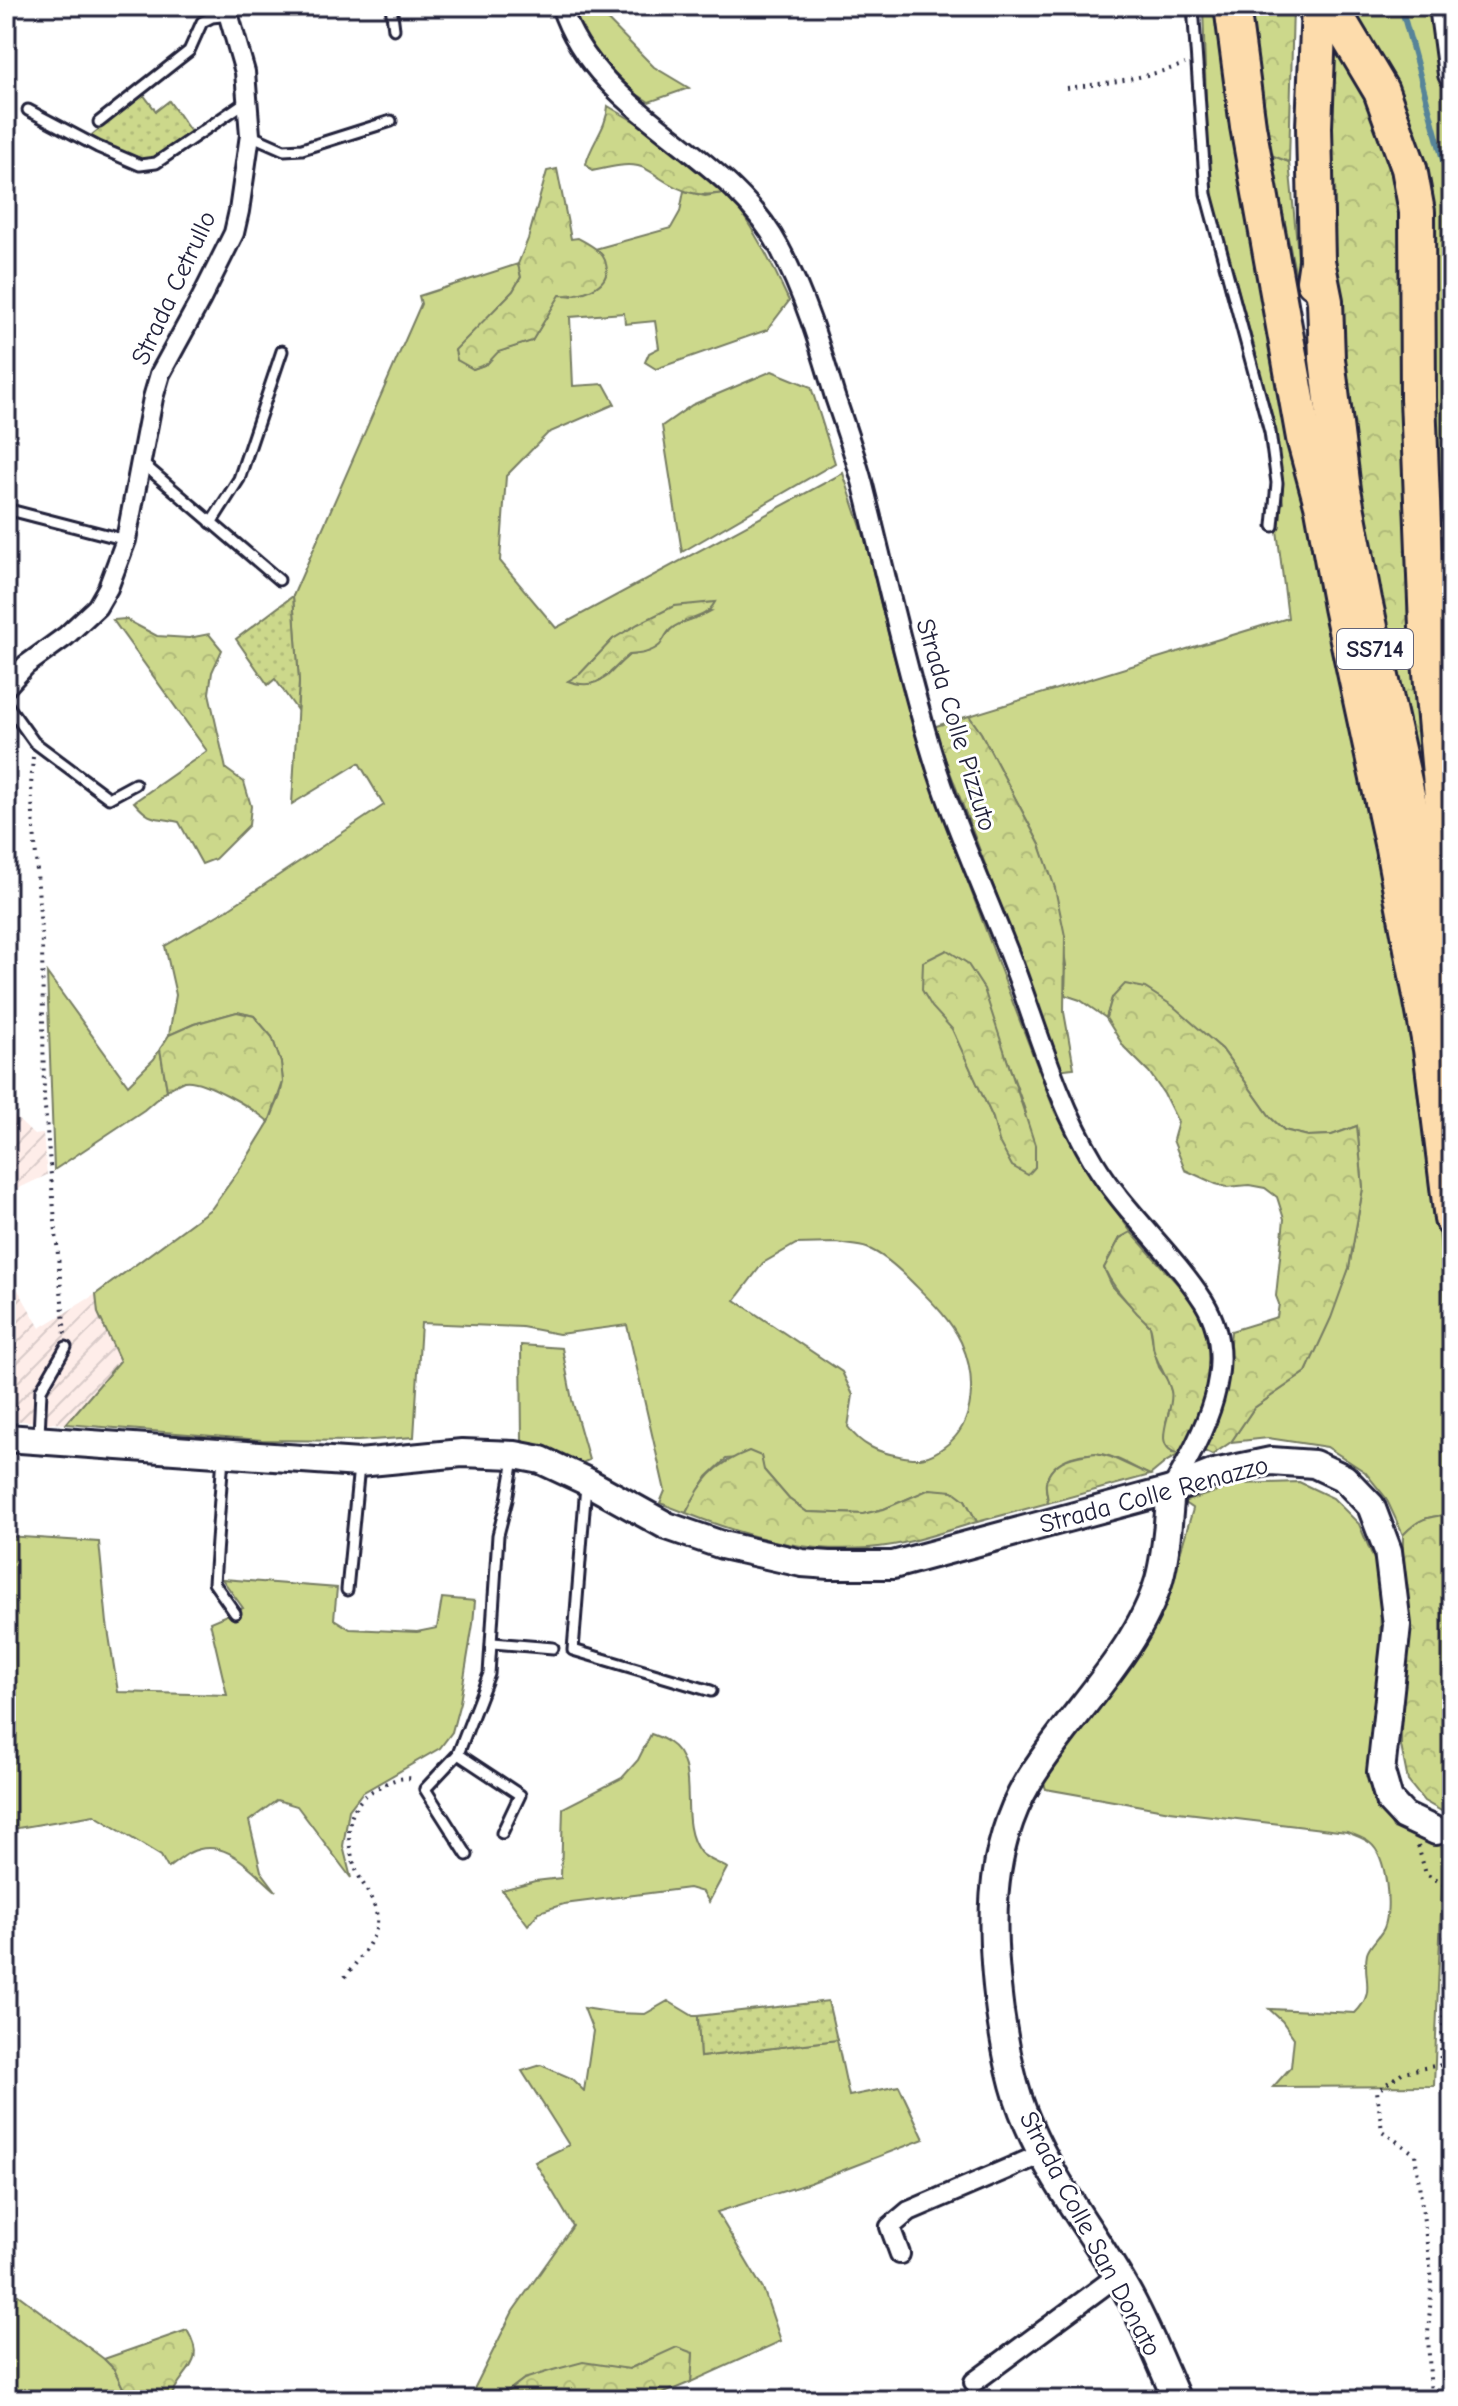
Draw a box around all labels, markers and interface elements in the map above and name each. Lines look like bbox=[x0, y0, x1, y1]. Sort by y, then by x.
street label: Strada Cetrullo bbox=[125, 206, 223, 370]
street label: Strada Colle Pizzuto bbox=[909, 615, 1003, 835]
road number: SS714 bbox=[1337, 629, 1413, 669]
street label: Strada Colle Renazzo bbox=[1036, 1450, 1272, 1540]
street label: Strada Colle San Donato bbox=[1013, 2106, 1167, 2362]

